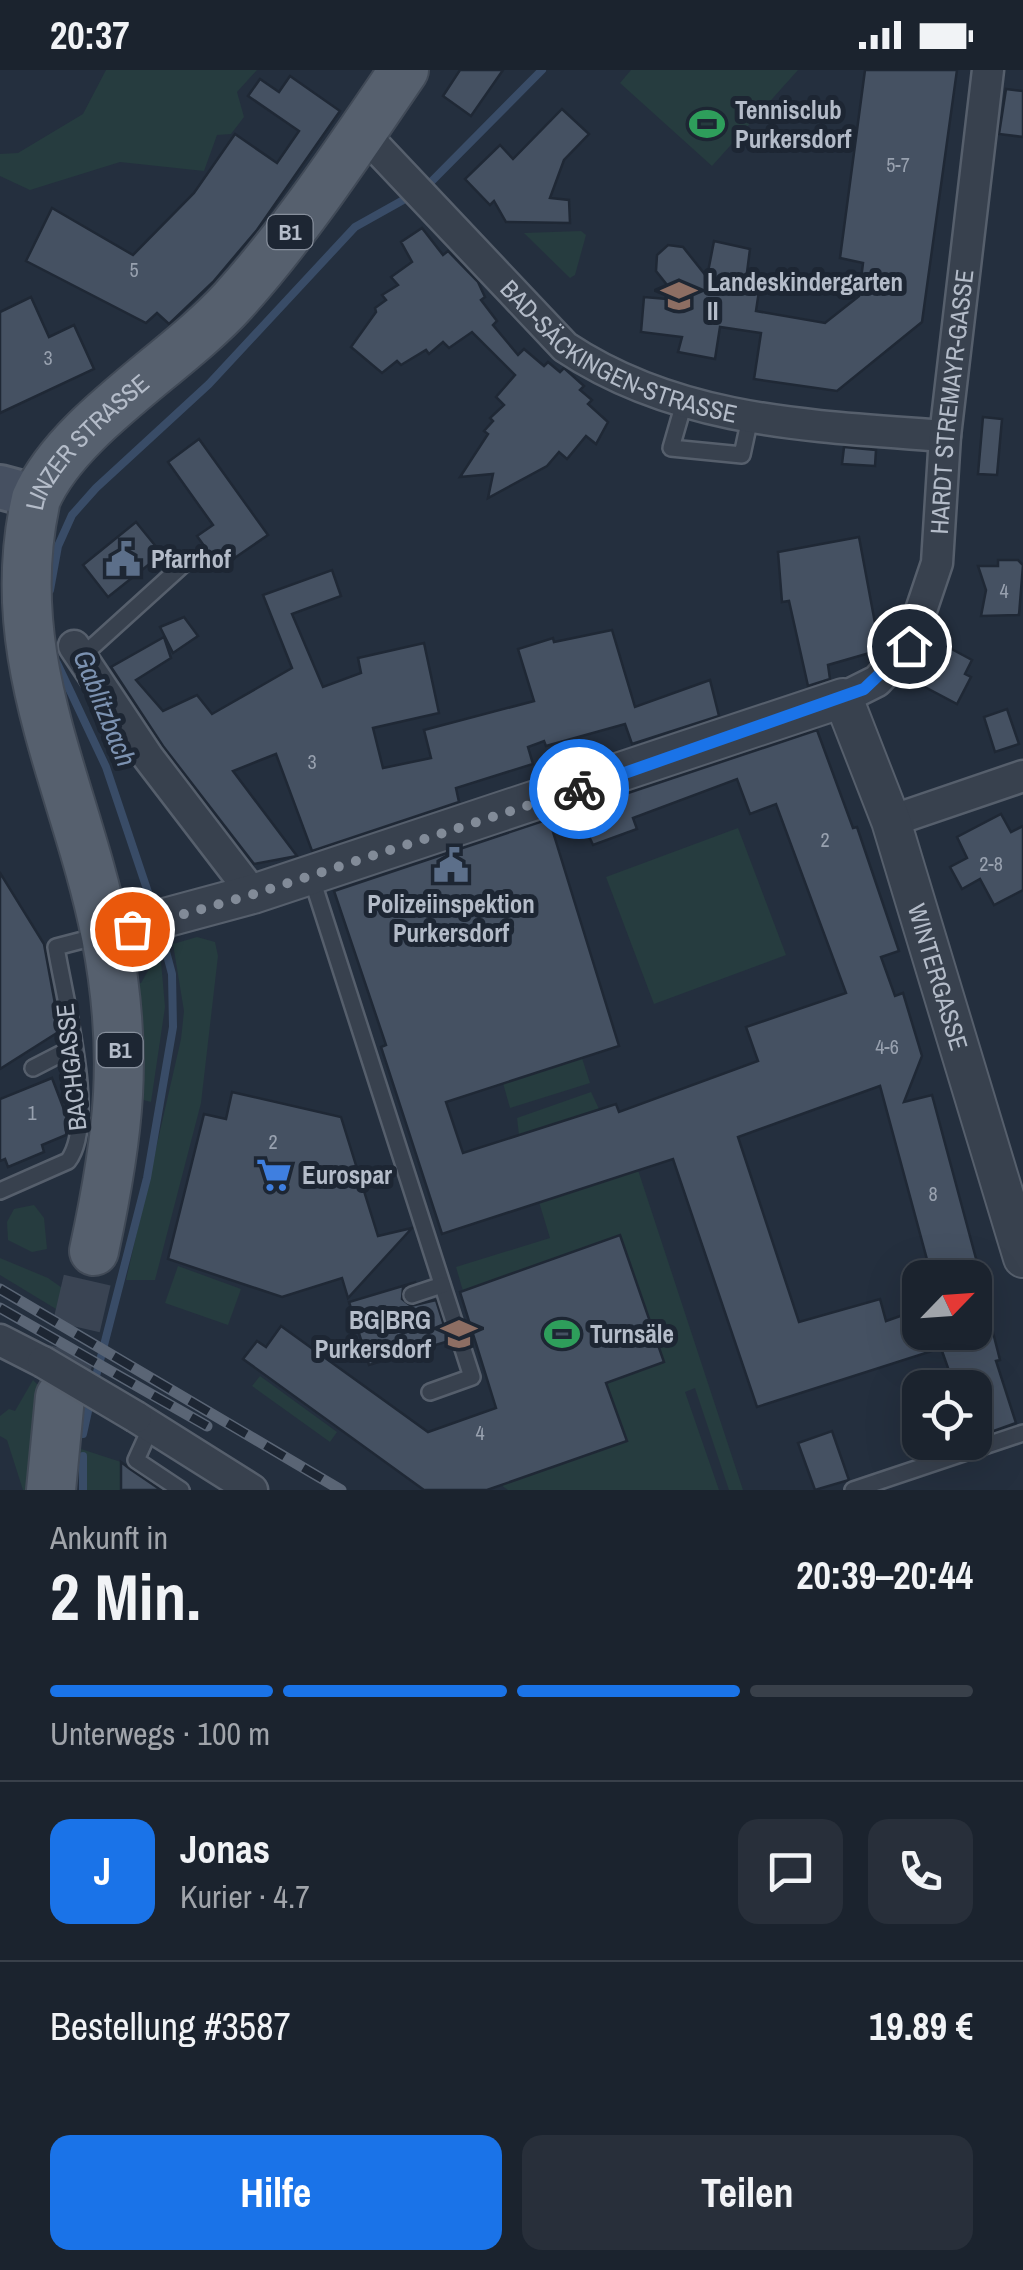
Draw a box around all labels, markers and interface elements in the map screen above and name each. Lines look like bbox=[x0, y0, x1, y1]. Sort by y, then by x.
text: 20:37 bbox=[50, 10, 130, 61]
place label: Tennisclub Purkersdorf bbox=[735, 93, 851, 156]
sports icon: Tennisclub Purkersdorf bbox=[688, 105, 726, 143]
house number: 5-7 bbox=[886, 151, 910, 178]
road number: B1 bbox=[268, 215, 312, 249]
house number: 5 bbox=[129, 256, 139, 283]
place label: Landeskindergarten II bbox=[707, 265, 903, 328]
street label: HARDT STREMAYR-GASSE bbox=[922, 267, 981, 535]
street label: BAD-SÄCKINGEN-STRASSE bbox=[493, 272, 740, 431]
school or university icon: Landeskindergarten II bbox=[660, 277, 698, 315]
house number: 3 bbox=[43, 344, 53, 371]
street label: LINZER STRASSE bbox=[17, 366, 156, 513]
public building icon: Pfarrhof bbox=[104, 540, 142, 578]
place label: Pfarrhof bbox=[151, 542, 231, 576]
house number: 4 bbox=[999, 577, 1009, 604]
pin bbox=[867, 604, 952, 689]
icon: home bbox=[882, 619, 937, 674]
water label: Gablitzbach bbox=[64, 644, 146, 772]
courier bbox=[529, 739, 629, 839]
house number: 3 bbox=[307, 748, 317, 775]
icon: bike bbox=[552, 762, 607, 817]
house number: 2 bbox=[820, 826, 830, 853]
public building icon: Polizeiinspektion Purkersdorf bbox=[432, 846, 470, 884]
house number: 2-8 bbox=[979, 850, 1003, 877]
pin bbox=[90, 887, 175, 972]
place label: Polizeiinspektion Purkersdorf bbox=[367, 887, 535, 950]
street label: WINTERGASSE bbox=[900, 900, 976, 1054]
icon: bag bbox=[105, 902, 160, 957]
street label: BACHGASSE bbox=[47, 1002, 95, 1132]
road number: B1 bbox=[98, 1033, 142, 1067]
house number: 4-6 bbox=[875, 1033, 899, 1060]
house number: 1 bbox=[27, 1099, 37, 1126]
house number: 2 bbox=[268, 1128, 278, 1155]
supermarket icon: Eurospar bbox=[255, 1156, 293, 1194]
place label: Eurospar bbox=[302, 1158, 392, 1192]
house number: 8 bbox=[928, 1180, 938, 1207]
north arrow bbox=[902, 1260, 992, 1350]
map controls bbox=[902, 1260, 992, 1460]
place label: BG|BRG Purkersdorf bbox=[315, 1303, 431, 1366]
school or university icon: BG|BRG Purkersdorf bbox=[440, 1315, 478, 1353]
sports icon: Turnsäle bbox=[543, 1315, 581, 1353]
place label: Turnsäle bbox=[590, 1317, 674, 1351]
button: locate bbox=[902, 1370, 992, 1460]
house number: 4 bbox=[475, 1419, 485, 1446]
text: Ankunft in bbox=[50, 1516, 168, 1559]
text: 20:39–20:44 bbox=[796, 1550, 973, 1601]
text: 2 Min. bbox=[50, 1553, 201, 1640]
text: Unterwegs · 100 m bbox=[50, 1712, 270, 1755]
button: chat bbox=[738, 1819, 843, 1924]
button: phone bbox=[868, 1819, 973, 1924]
text: Jonas bbox=[180, 1824, 270, 1875]
text: J bbox=[94, 1846, 111, 1897]
text: Kurier · 4.7 bbox=[180, 1875, 310, 1918]
text: Bestellung #3587 bbox=[50, 2001, 291, 2052]
text: 19.89 € bbox=[869, 2001, 973, 2052]
button: Hilfe bbox=[50, 2135, 502, 2250]
button: Teilen bbox=[522, 2135, 973, 2250]

